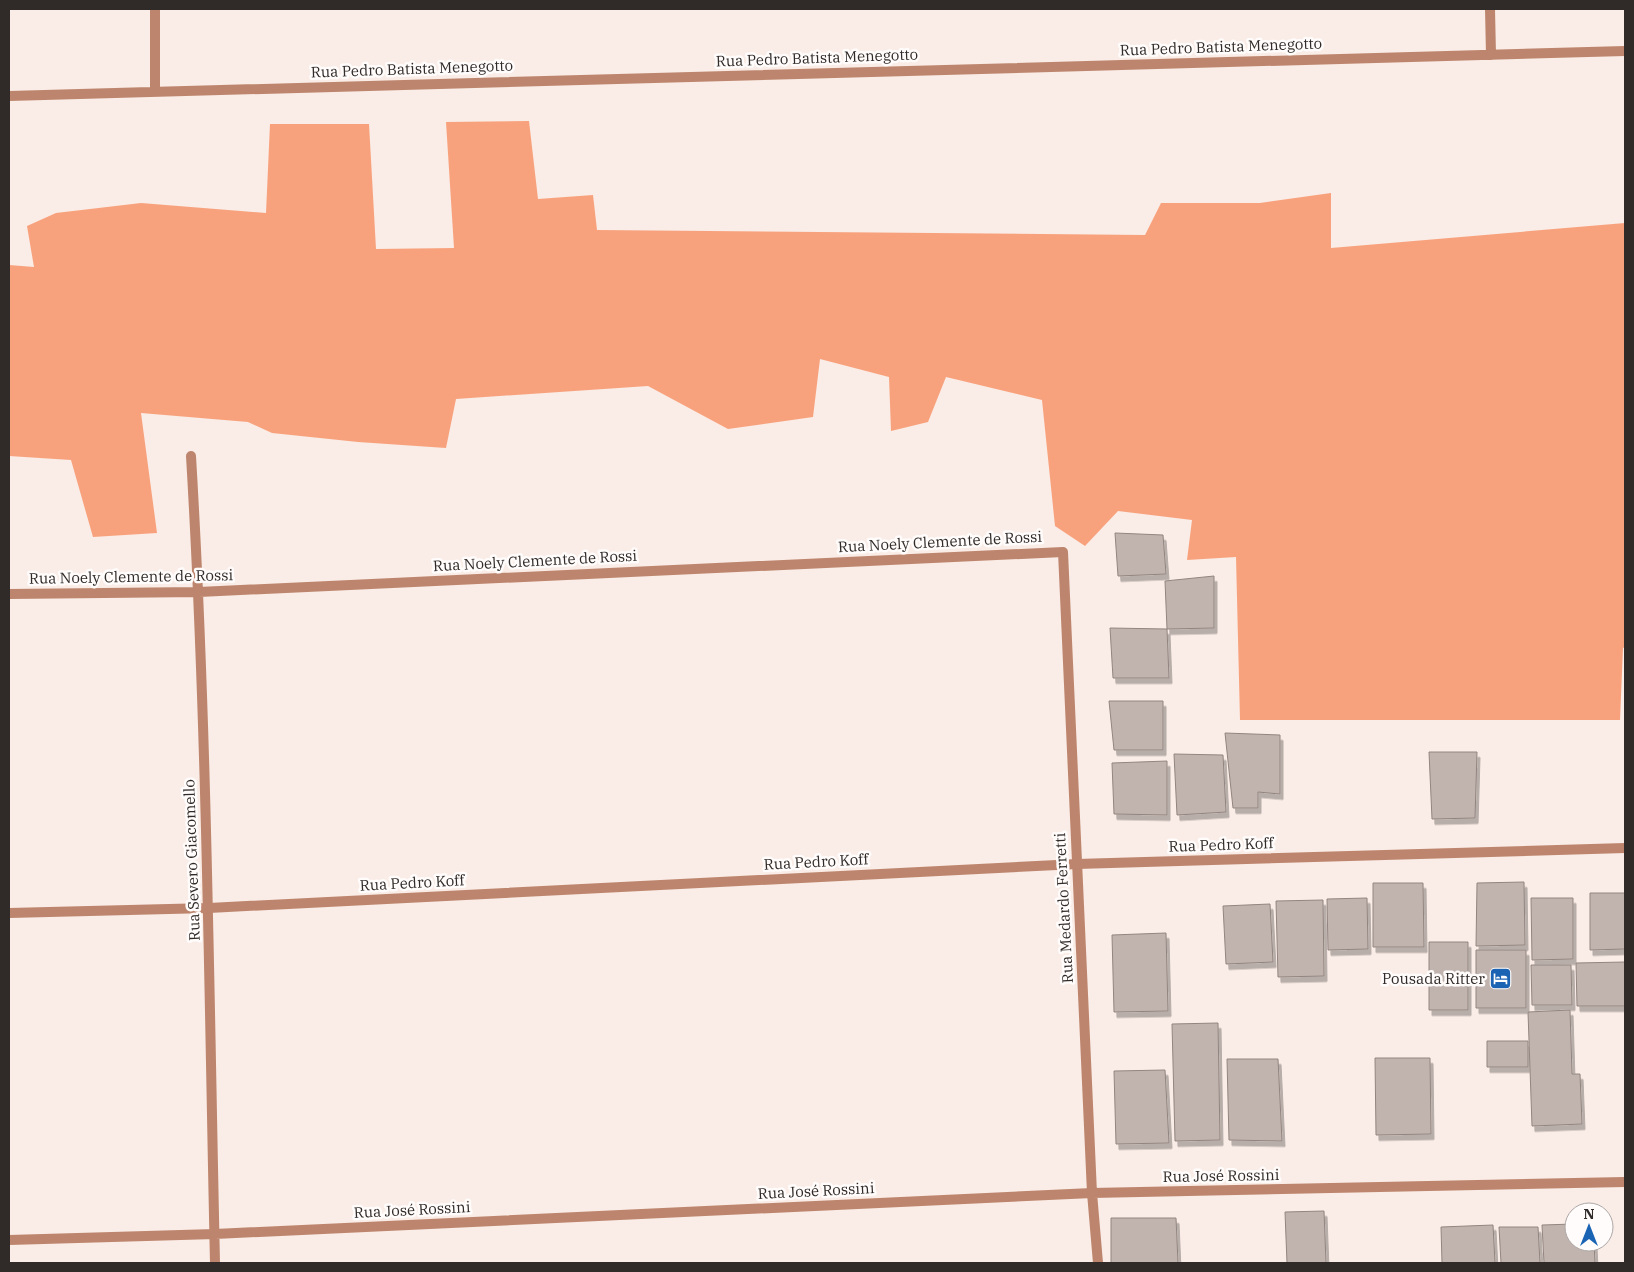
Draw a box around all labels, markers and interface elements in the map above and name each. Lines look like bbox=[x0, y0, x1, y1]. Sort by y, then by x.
street label: Rua Pedro Batista Menegotto bbox=[1120, 33, 1322, 60]
street label: Rua Pedro Batista Menegotto bbox=[716, 44, 918, 71]
street label: Rua Pedro Batista Menegotto bbox=[311, 55, 513, 82]
street label: Rua Noely Clemente de Rossi bbox=[837, 527, 1043, 556]
street label: Rua Noely Clemente de Rossi bbox=[432, 546, 638, 575]
street label: Rua Noely Clemente de Rossi bbox=[29, 565, 234, 588]
street label: Rua Severo Giacomello bbox=[179, 779, 204, 941]
street label: Rua Medardo Ferretti bbox=[1050, 832, 1077, 984]
street label: Rua Pedro Koff bbox=[1168, 833, 1275, 856]
street label: Rua Pedro Koff bbox=[763, 849, 870, 874]
street label: Rua Pedro Koff bbox=[359, 870, 466, 895]
hotel icon: Pousada Ritter bbox=[1489, 967, 1513, 991]
place label: Pousada Ritter bbox=[1382, 969, 1485, 988]
street label: Rua José Rossini bbox=[1162, 1165, 1280, 1186]
street label: Rua José Rossini bbox=[757, 1178, 875, 1203]
street label: Rua José Rossini bbox=[353, 1197, 471, 1222]
north arrow bbox=[1564, 1202, 1614, 1252]
text: N bbox=[1583, 1205, 1595, 1223]

